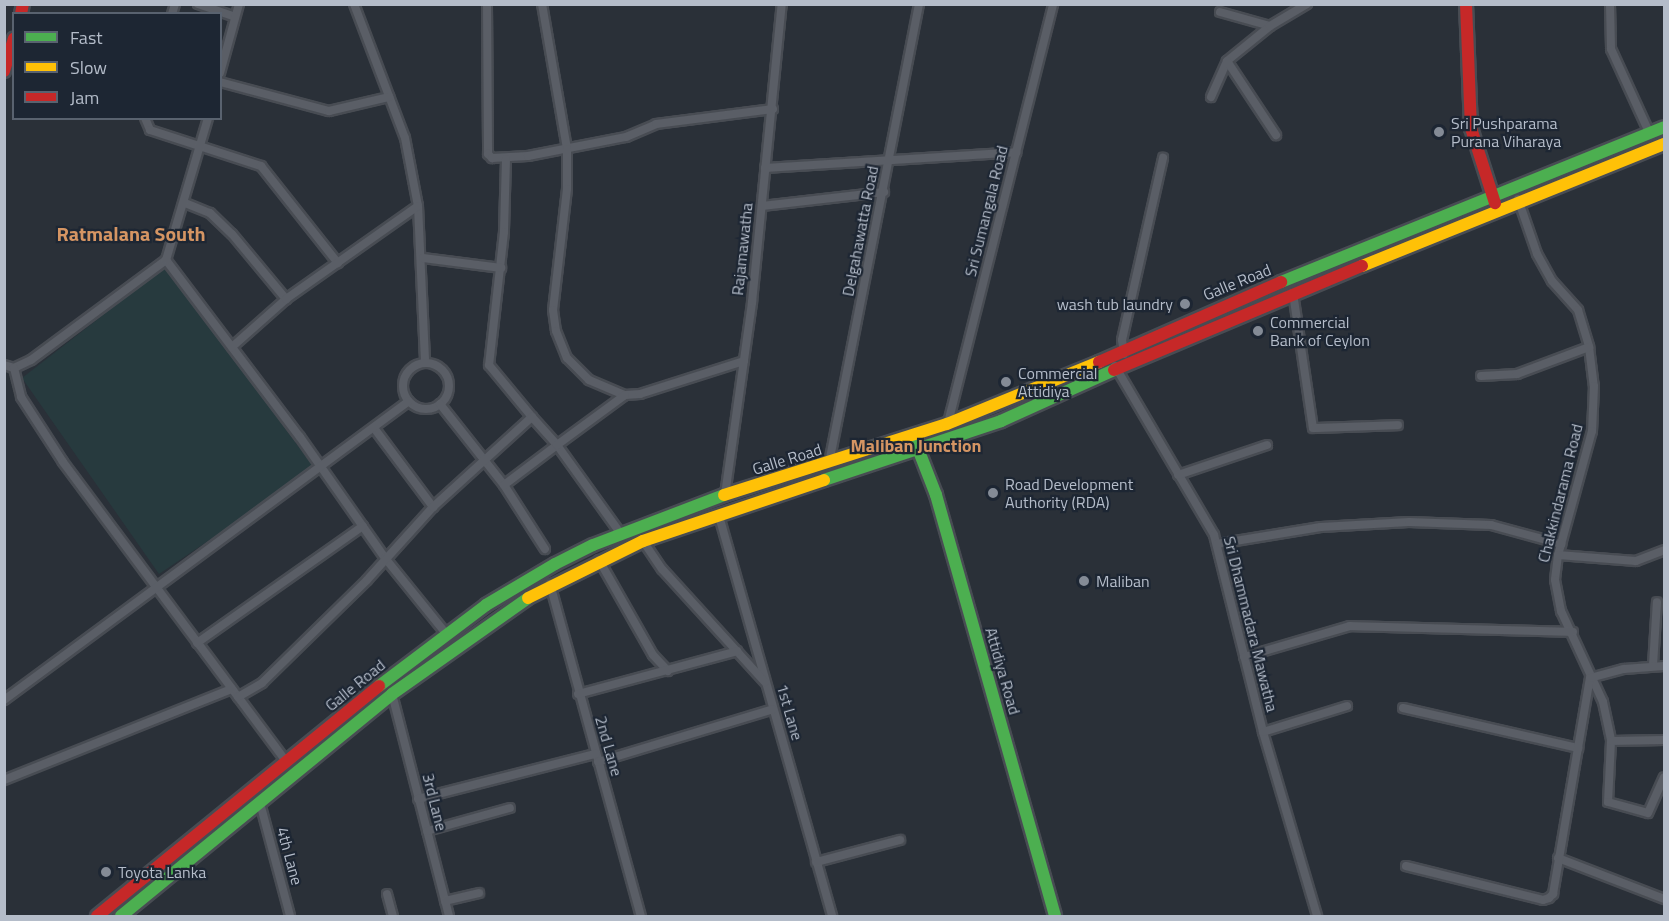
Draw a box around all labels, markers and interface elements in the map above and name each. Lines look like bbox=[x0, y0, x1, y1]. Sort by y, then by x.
legend bbox=[12, 12, 222, 120]
text: Fast bbox=[70, 24, 103, 51]
text: Slow bbox=[70, 54, 107, 81]
text: Jam bbox=[70, 84, 99, 111]
place label: Sri Pushparama Purana Viharaya bbox=[1451, 113, 1561, 151]
marker: Sri Pushparama Purana Viharaya bbox=[1432, 125, 1446, 139]
street label: Sri Sumangala Road bbox=[960, 143, 1012, 279]
street label: Delgahawatta Road bbox=[838, 164, 882, 298]
street label: Rajamawatha bbox=[728, 202, 756, 296]
district label: Ratmalana South bbox=[56, 221, 206, 245]
street label: Galle Road bbox=[1200, 260, 1274, 304]
place label: wash tub laundry bbox=[1057, 294, 1173, 314]
marker: wash tub laundry bbox=[1178, 297, 1192, 311]
place label: Commercial Bank of Ceylon bbox=[1270, 312, 1370, 350]
marker: Commercial Bank of Ceylon bbox=[1251, 324, 1265, 338]
place label: Commercial Attidiya bbox=[1018, 363, 1097, 401]
marker: Commercial Attidiya bbox=[999, 375, 1013, 389]
street label: Chakkindarama Road bbox=[1533, 422, 1587, 564]
district label: Maliban Junction bbox=[850, 435, 982, 457]
street label: Galle Road bbox=[750, 439, 824, 479]
place label: Road Development Authority (RDA) bbox=[1005, 474, 1133, 512]
marker: Road Development Authority (RDA) bbox=[986, 486, 1000, 500]
street label: Sri Dhammadara Mawatha bbox=[1220, 534, 1282, 714]
place label: Maliban bbox=[1096, 571, 1150, 591]
marker: Maliban bbox=[1077, 574, 1091, 588]
street label: Attidiya Road bbox=[981, 625, 1025, 717]
street label: Galle Road bbox=[321, 655, 389, 715]
street label: 1st Lane bbox=[773, 682, 807, 742]
street label: 2nd Lane bbox=[591, 714, 627, 778]
street label: 3rd Lane bbox=[419, 771, 451, 833]
street label: 4th Lane bbox=[273, 825, 307, 887]
place label: Toyota Lanka bbox=[118, 862, 206, 882]
marker: Toyota Lanka bbox=[99, 865, 113, 879]

